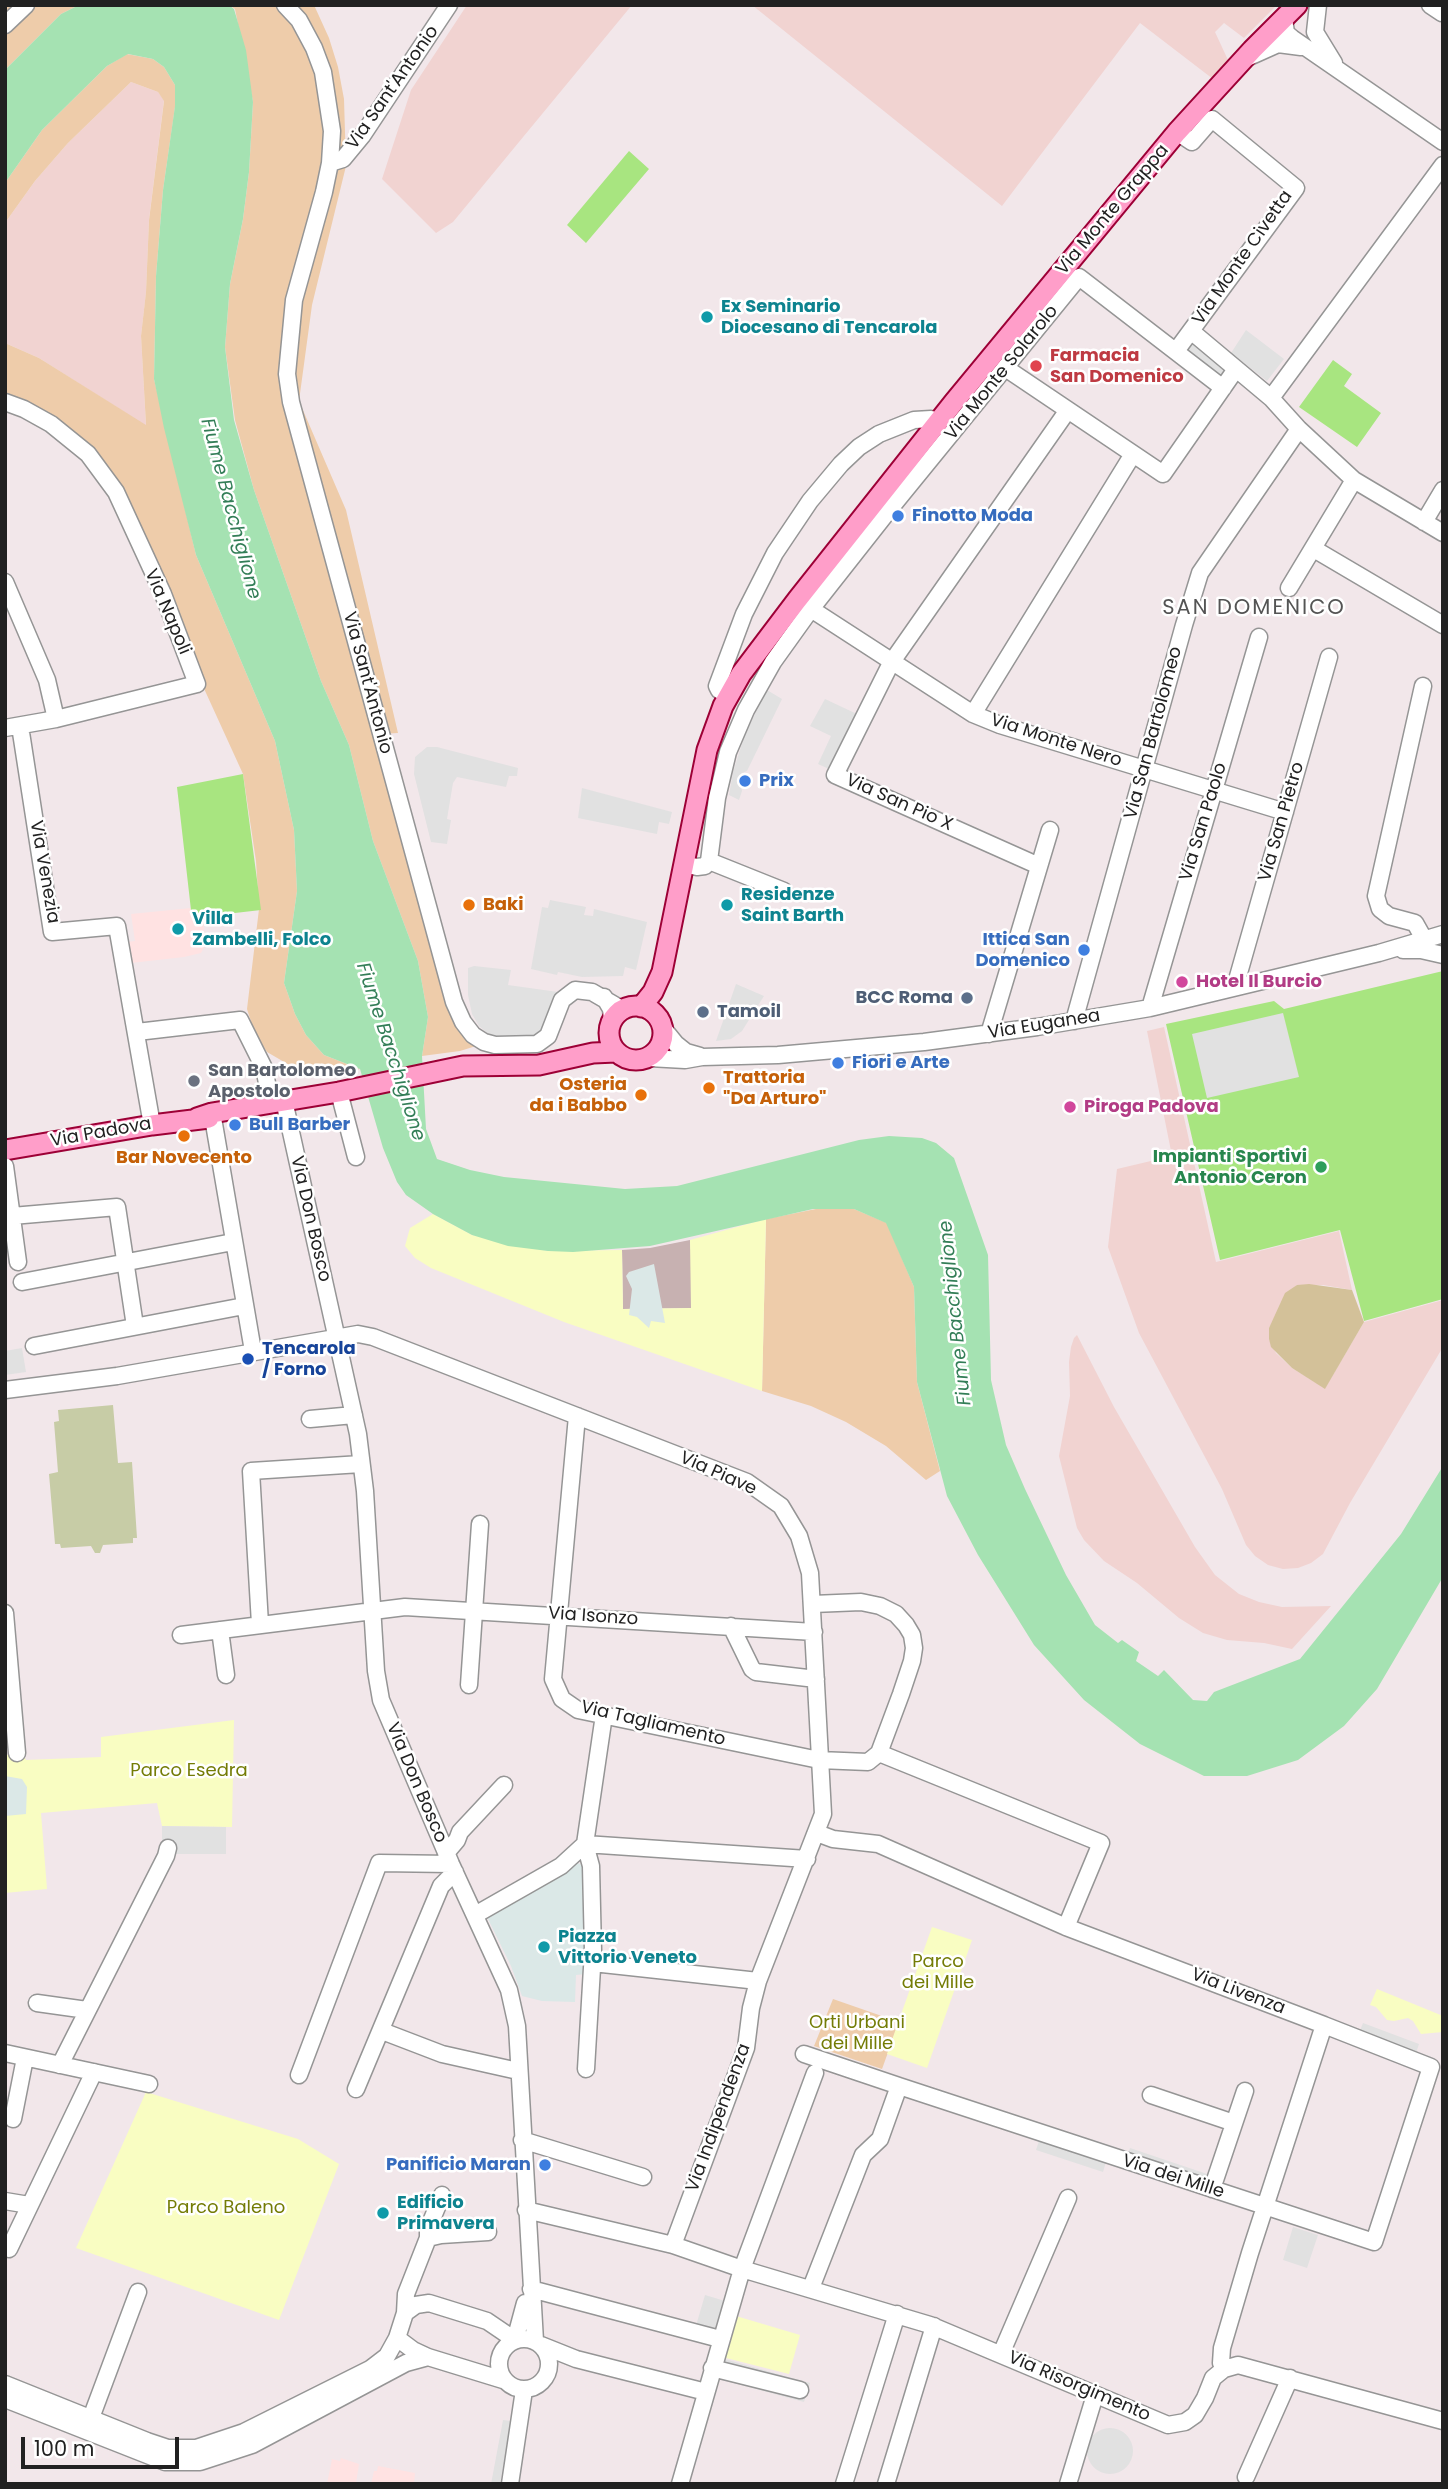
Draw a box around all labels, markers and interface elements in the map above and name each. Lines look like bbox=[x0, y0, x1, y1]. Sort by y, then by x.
street label: Via Sant'Antonio bbox=[342, 22, 444, 154]
street label: Via Monte Grappa bbox=[1052, 140, 1174, 280]
street label: Via Monte Civetta bbox=[1188, 186, 1298, 330]
place label: Ex Seminario Diocesano di Tencarola bbox=[721, 296, 938, 338]
street label: Via Monte Solarolo bbox=[941, 301, 1063, 445]
marker: Ex Seminario Diocesano di Tencarola bbox=[699, 309, 715, 325]
place label: Farmacia San Domenico bbox=[1050, 345, 1184, 388]
marker: Farmacia San Domenico bbox=[1028, 358, 1044, 374]
water label: Fiume Bacchiglione bbox=[195, 416, 265, 602]
place label: Finotto Moda bbox=[912, 505, 1033, 527]
marker: Finotto Moda bbox=[890, 508, 906, 524]
street label: Via Napoli bbox=[139, 566, 195, 658]
district label: SAN DOMENICO bbox=[1164, 596, 1344, 622]
street label: Via Sant'Antonio bbox=[338, 609, 396, 757]
street label: Via San Bartolomeo bbox=[1121, 644, 1187, 822]
street label: Via Monte Nero bbox=[988, 710, 1124, 772]
street label: Via San Paolo bbox=[1176, 760, 1232, 884]
street label: Via San Pietro bbox=[1255, 760, 1309, 884]
place label: Prix bbox=[759, 770, 794, 792]
street label: Via San Pio X bbox=[842, 770, 956, 836]
marker: Prix bbox=[737, 773, 753, 789]
street label: Via Venezia bbox=[24, 819, 64, 925]
place label: Residenze Saint Barth bbox=[741, 884, 844, 926]
place label: Baki bbox=[483, 894, 524, 916]
marker: Baki bbox=[461, 897, 477, 913]
marker: Residenze Saint Barth bbox=[719, 897, 735, 913]
place label: Villa Zambelli, Folco bbox=[192, 908, 331, 950]
marker: Villa Zambelli, Folco bbox=[170, 921, 186, 937]
place label: Ittica San Domenico bbox=[976, 929, 1070, 972]
marker: Ittica San Domenico bbox=[1076, 942, 1092, 958]
water label: Fiume Bacchiglione bbox=[350, 960, 430, 1144]
place label: Hotel Il Burcio bbox=[1196, 971, 1322, 993]
marker: Hotel Il Burcio bbox=[1174, 974, 1190, 990]
place label: BCC Roma bbox=[855, 987, 953, 1009]
marker: BCC Roma bbox=[959, 990, 975, 1006]
place label: Tamoil bbox=[717, 1001, 781, 1023]
marker: Tamoil bbox=[695, 1004, 711, 1020]
street label: Via Euganea bbox=[986, 1005, 1102, 1045]
place label: Fiori e Arte bbox=[852, 1052, 950, 1074]
marker: Fiori e Arte bbox=[830, 1055, 846, 1071]
place label: San Bartolomeo Apostolo bbox=[208, 1060, 356, 1102]
place label: Trattoria "Da Arturo" bbox=[723, 1067, 826, 1110]
marker: San Bartolomeo Apostolo bbox=[186, 1073, 202, 1089]
place label: Osteria da i Babbo bbox=[530, 1074, 627, 1116]
marker: Trattoria "Da Arturo" bbox=[701, 1080, 717, 1096]
marker: Osteria da i Babbo bbox=[633, 1087, 649, 1103]
place label: Piroga Padova bbox=[1084, 1096, 1219, 1118]
marker: Piroga Padova bbox=[1062, 1099, 1078, 1115]
street label: Via Padova bbox=[49, 1113, 153, 1153]
place label: Bull Barber bbox=[249, 1114, 350, 1136]
marker: Bull Barber bbox=[227, 1117, 243, 1133]
marker: Bar Novecento bbox=[176, 1128, 192, 1144]
place label: Impianti Sportivi Antonio Ceron bbox=[1153, 1146, 1307, 1188]
place label: Bar Novecento bbox=[116, 1147, 252, 1169]
street label: Via Don Bosco bbox=[285, 1154, 335, 1284]
marker: Impianti Sportivi Antonio Ceron bbox=[1313, 1159, 1329, 1175]
water label: Fiume Bacchiglione bbox=[935, 1219, 977, 1407]
place label: Tencarola / Forno bbox=[262, 1338, 356, 1380]
marker: Tencarola / Forno bbox=[240, 1351, 256, 1367]
street label: Via Piave bbox=[676, 1447, 760, 1501]
street label: Via Isonzo bbox=[547, 1603, 639, 1631]
street label: Via Tagliamento bbox=[578, 1697, 728, 1751]
street label: Via Don Bosco bbox=[381, 1720, 451, 1846]
park label: Parco Esedra bbox=[130, 1760, 248, 1782]
place label: Piazza Vittorio Veneto bbox=[558, 1926, 697, 1968]
marker: Piazza Vittorio Veneto bbox=[536, 1939, 552, 1955]
park label: Parco dei Mille bbox=[902, 1951, 974, 1994]
street label: Via Livenza bbox=[1188, 1964, 1288, 2020]
park label: Orti Urbani dei Mille bbox=[809, 2012, 905, 2054]
street label: Via Indipendenza bbox=[682, 2041, 756, 2195]
street label: Via dei Mille bbox=[1119, 2150, 1227, 2204]
place label: Panificio Maran bbox=[386, 2154, 531, 2176]
marker: Panificio Maran bbox=[537, 2157, 553, 2173]
place label: Edificio Primavera bbox=[397, 2192, 495, 2234]
park label: Parco Baleno bbox=[167, 2197, 285, 2219]
marker: Edificio Primavera bbox=[375, 2205, 391, 2221]
street label: Via Risorgimento bbox=[1005, 2347, 1153, 2427]
scale bar bbox=[24, 2422, 182, 2466]
text: 100 m bbox=[34, 2434, 94, 2463]

